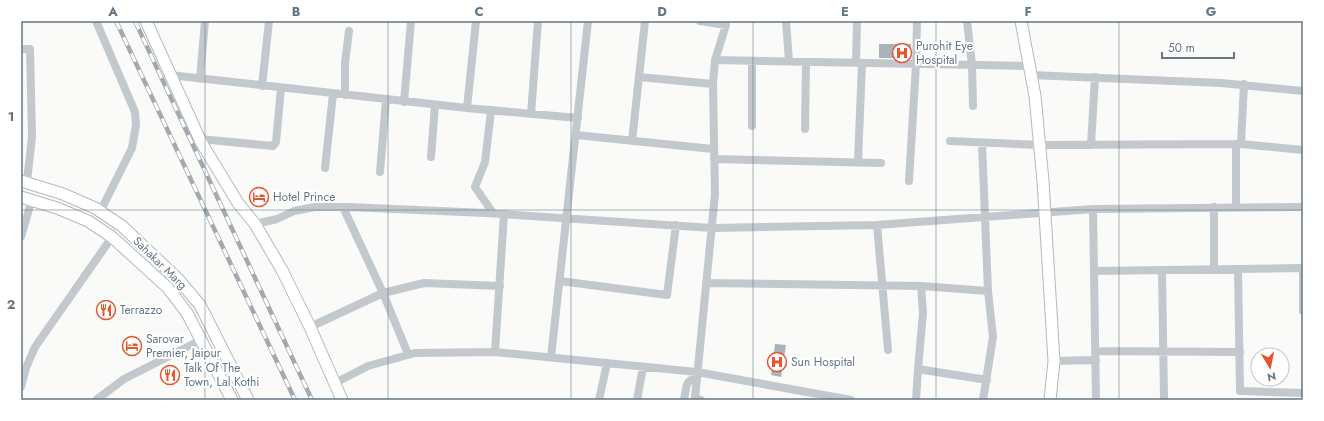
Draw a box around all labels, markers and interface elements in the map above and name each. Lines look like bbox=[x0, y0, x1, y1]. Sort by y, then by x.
text: A bbox=[107, 2, 118, 21]
text: B bbox=[292, 2, 301, 21]
text: C bbox=[474, 2, 484, 21]
text: D bbox=[657, 2, 667, 21]
text: E bbox=[841, 2, 849, 21]
text: F bbox=[1024, 2, 1032, 21]
text: G bbox=[1206, 2, 1217, 21]
scale bar bbox=[1162, 34, 1234, 60]
place label: Purohit Eye Hospital bbox=[916, 37, 973, 69]
text: 50 m bbox=[1168, 39, 1195, 57]
hospital icon: Purohit Eye Hospital bbox=[891, 42, 913, 64]
text: 1 bbox=[8, 107, 14, 126]
hotel icon: Hotel Prince bbox=[248, 186, 270, 208]
place label: Hotel Prince bbox=[273, 188, 335, 206]
street label: Sahakar Marg bbox=[129, 232, 191, 294]
text: 2 bbox=[7, 295, 15, 314]
restaurant icon: Terrazzo bbox=[95, 299, 117, 321]
place label: Terrazzo bbox=[120, 301, 163, 319]
place label: Sarovar Premier, Jaipur bbox=[146, 330, 222, 362]
hotel icon: Sarovar Premier, Jaipur bbox=[121, 335, 143, 357]
north arrow bbox=[1250, 347, 1290, 387]
hospital icon: Sun Hospital bbox=[766, 351, 788, 373]
place label: Sun Hospital bbox=[791, 353, 855, 371]
place label: Talk Of The Town, Lal Kothi bbox=[184, 359, 259, 391]
restaurant icon: Talk Of The Town, Lal Kothi bbox=[159, 364, 181, 386]
text: N bbox=[1266, 368, 1277, 385]

